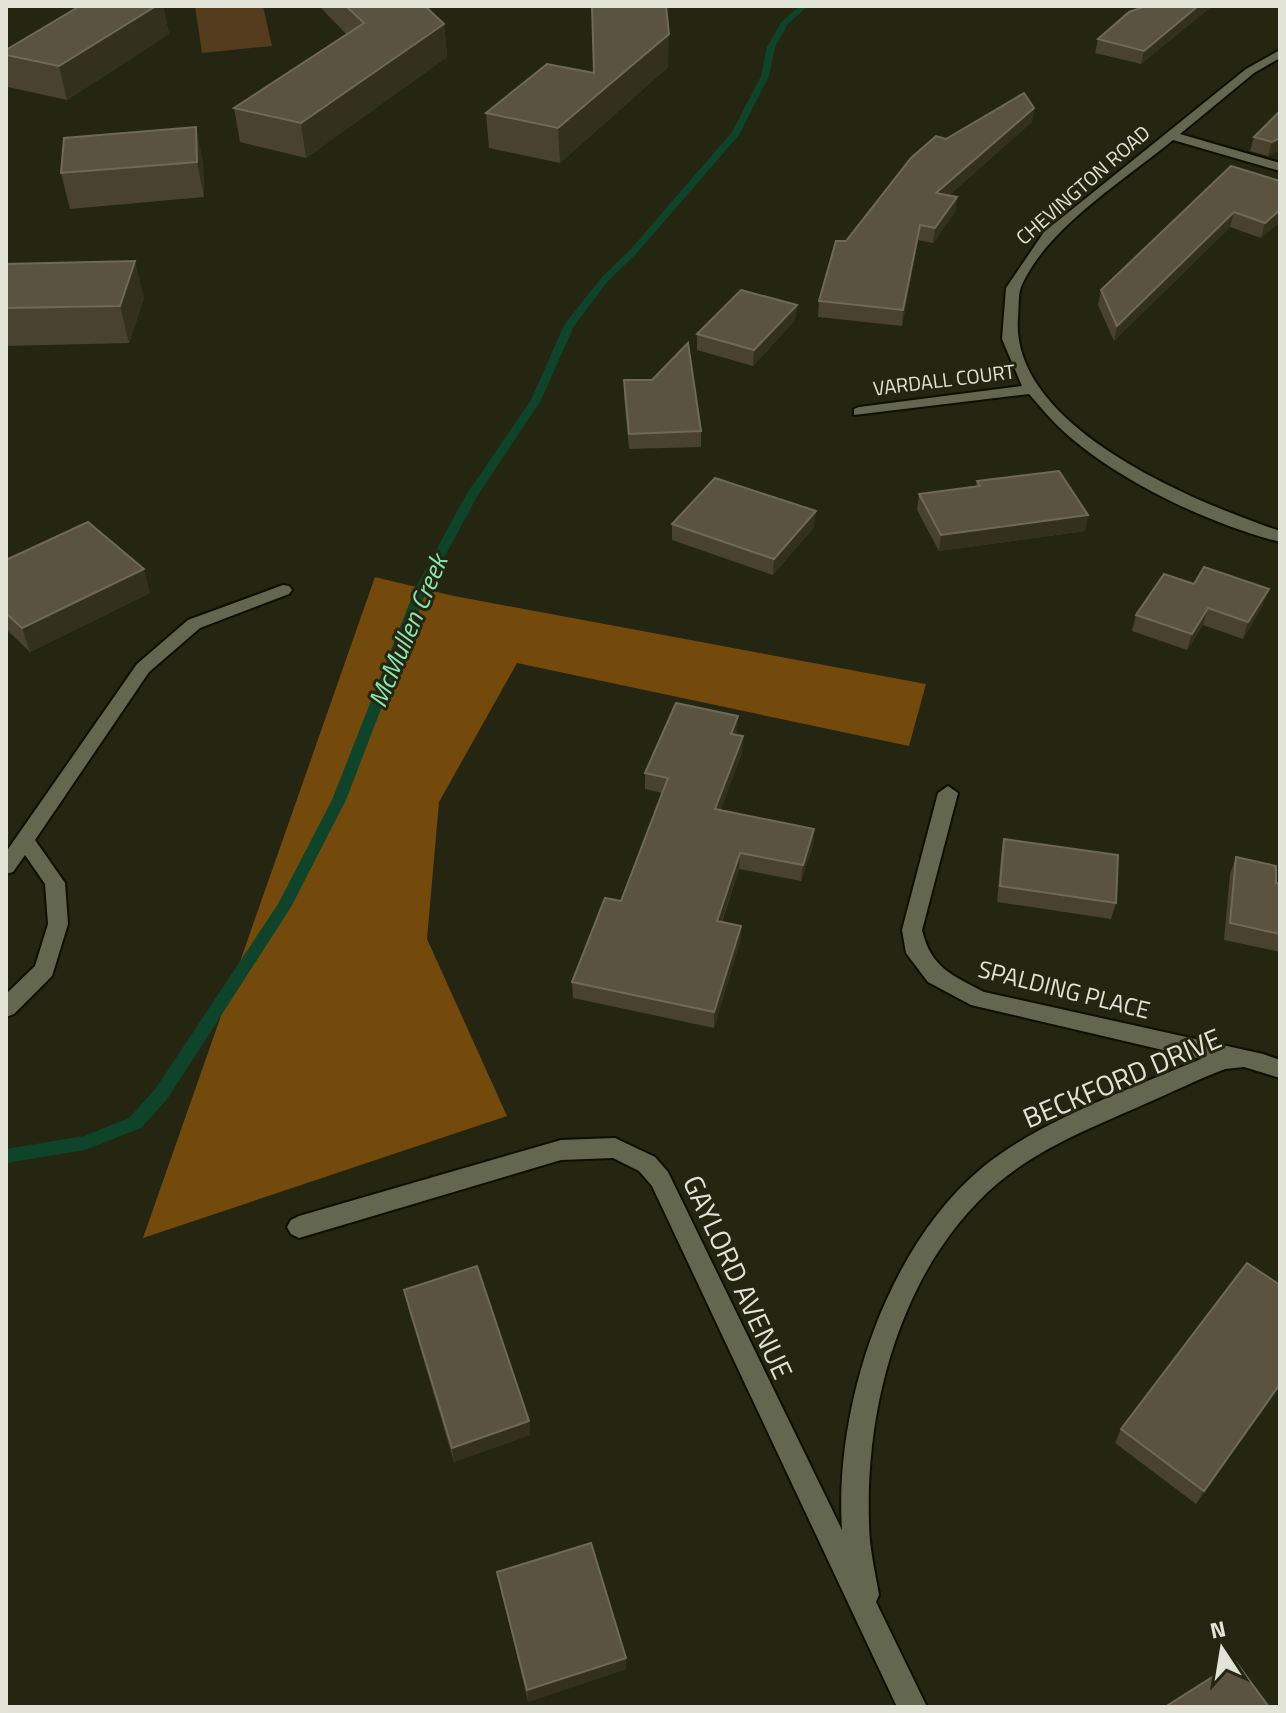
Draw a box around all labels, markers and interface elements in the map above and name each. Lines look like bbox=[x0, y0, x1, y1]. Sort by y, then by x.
street label: CHEVINGTON ROAD bbox=[1009, 117, 1157, 252]
street label: VARDALL COURT bbox=[871, 355, 1017, 404]
water label: McMullen Creek bbox=[358, 545, 459, 713]
street label: SPALDING PLACE bbox=[974, 950, 1154, 1028]
street label: BECKFORD DRIVE bbox=[1016, 1016, 1228, 1139]
street label: GAYLORD AVENUE bbox=[672, 1168, 805, 1386]
north arrow bbox=[1182, 1609, 1262, 1689]
text: N bbox=[1207, 1611, 1229, 1648]

